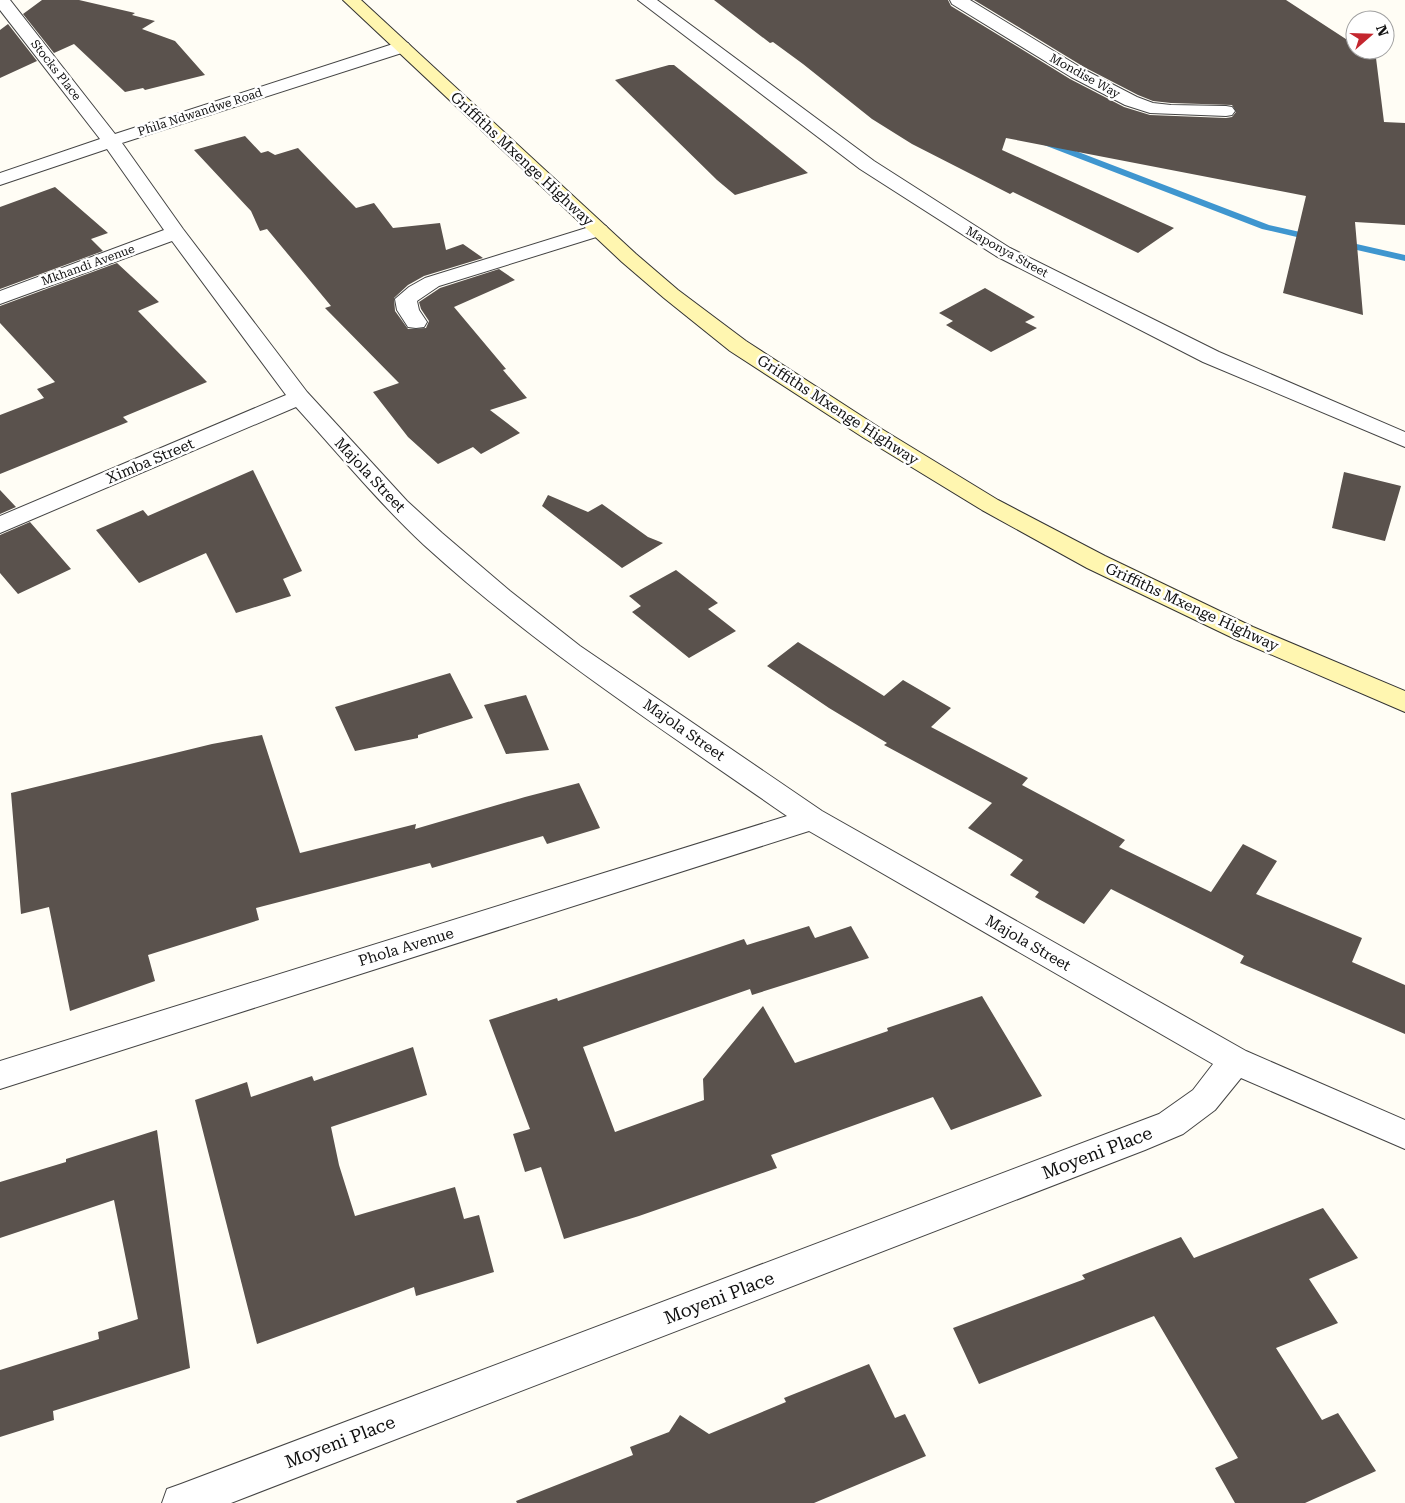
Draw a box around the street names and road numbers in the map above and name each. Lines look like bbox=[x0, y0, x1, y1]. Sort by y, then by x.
street label: Stocks Place bbox=[28, 37, 84, 103]
street label: Mondise Way bbox=[1047, 51, 1123, 102]
street label: Phila Ndwandwe Road bbox=[136, 85, 264, 139]
street label: Griffiths Mxenge Highway bbox=[447, 88, 597, 230]
street label: Maponya Street bbox=[964, 224, 1051, 281]
street label: Mkhandi Avenue bbox=[39, 241, 137, 288]
street label: Griffiths Mxenge Highway bbox=[754, 351, 922, 469]
street label: Ximba Street bbox=[103, 434, 197, 488]
street label: Majola Street bbox=[331, 434, 409, 516]
street label: Griffiths Mxenge Highway bbox=[1103, 559, 1282, 655]
street label: Majola Street bbox=[640, 695, 729, 765]
street label: Majola Street bbox=[982, 911, 1074, 975]
street label: Phola Avenue bbox=[356, 924, 456, 970]
street label: Moyeni Place bbox=[1039, 1122, 1155, 1183]
street label: Moyeni Place bbox=[661, 1267, 777, 1328]
street label: Moyeni Place bbox=[282, 1411, 398, 1472]

